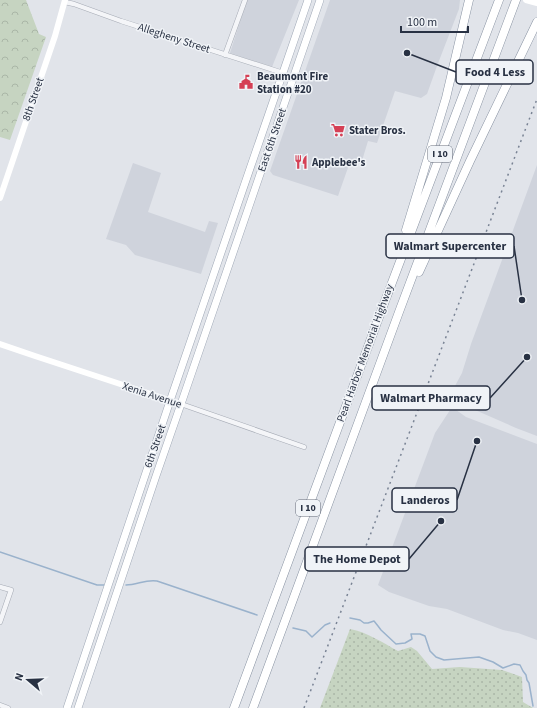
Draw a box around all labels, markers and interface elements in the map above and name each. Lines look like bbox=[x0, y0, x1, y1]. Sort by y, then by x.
scale bar bbox=[401, 8, 468, 34]
text: 100 m bbox=[407, 14, 437, 31]
street label: Allegheny Street bbox=[136, 19, 212, 57]
callout: Food 4 Less bbox=[456, 60, 533, 84]
text: Food 4 Less bbox=[465, 64, 525, 81]
place label: Beaumont Fire Station #20 bbox=[257, 69, 329, 97]
public building icon: Beaumont Fire Station #20 bbox=[238, 74, 254, 90]
street label: 8th Street bbox=[19, 75, 47, 123]
street label: East 6th Street bbox=[254, 106, 290, 174]
supermarket icon: Stater Bros. bbox=[330, 122, 346, 138]
place label: Stater Bros. bbox=[349, 123, 406, 138]
road number: I 10 bbox=[428, 146, 452, 162]
restaurant icon: Applebee's bbox=[293, 154, 309, 170]
place label: Applebee's bbox=[311, 155, 366, 170]
callout: Walmart Supercenter bbox=[386, 234, 514, 258]
text: Walmart Supercenter bbox=[394, 238, 507, 255]
street label: Pearl Harbor Memorial Highway bbox=[333, 282, 397, 424]
street label: Xenia Avenue bbox=[120, 378, 184, 412]
callout: Walmart Pharmacy bbox=[372, 386, 490, 410]
text: Walmart Pharmacy bbox=[380, 390, 482, 407]
street label: 6th Street bbox=[141, 422, 169, 470]
callout: Landeros bbox=[392, 488, 457, 512]
text: Landeros bbox=[400, 492, 450, 509]
road number: I 10 bbox=[296, 500, 320, 516]
callout: The Home Depot bbox=[305, 547, 409, 571]
text: The Home Depot bbox=[313, 551, 401, 568]
north arrow bbox=[8, 660, 48, 700]
text: N bbox=[11, 671, 27, 683]

